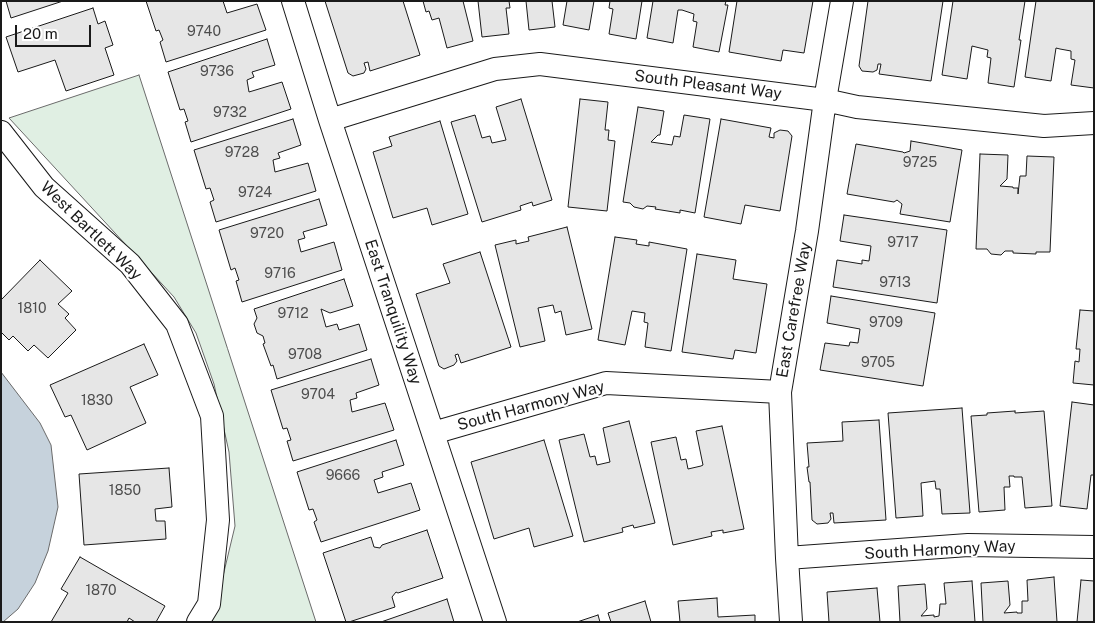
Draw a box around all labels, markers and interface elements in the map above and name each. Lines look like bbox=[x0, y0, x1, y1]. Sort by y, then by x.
scale bar bbox=[18, 15, 94, 47]
house number: 9740 bbox=[187, 24, 221, 40]
text: 20 m bbox=[23, 25, 58, 42]
house number: 9736 bbox=[200, 64, 234, 80]
street label: South Pleasant Way bbox=[633, 66, 783, 104]
house number: 9732 bbox=[213, 105, 247, 121]
house number: 9728 bbox=[225, 145, 259, 161]
house number: 9725 bbox=[903, 155, 937, 171]
street label: West Bartlett Way bbox=[36, 178, 146, 284]
house number: 9724 bbox=[238, 185, 272, 201]
house number: 9720 bbox=[250, 226, 284, 242]
house number: 9717 bbox=[887, 235, 919, 251]
street label: East Tranquility Way bbox=[360, 237, 426, 387]
street label: East Carefree Way bbox=[773, 241, 815, 379]
house number: 9716 bbox=[264, 266, 296, 282]
house number: 9713 bbox=[879, 275, 911, 291]
house number: 1810 bbox=[17, 301, 47, 317]
house number: 9712 bbox=[277, 306, 309, 322]
house number: 9709 bbox=[869, 315, 903, 331]
house number: 9708 bbox=[288, 347, 322, 363]
house number: 9705 bbox=[861, 355, 895, 371]
street label: South Harmony Way bbox=[455, 377, 607, 435]
house number: 9704 bbox=[301, 387, 335, 403]
house number: 1830 bbox=[81, 393, 113, 409]
house number: 9666 bbox=[326, 468, 360, 484]
house number: 1850 bbox=[109, 483, 141, 499]
street label: South Harmony Way bbox=[864, 536, 1016, 564]
house number: 1870 bbox=[85, 583, 117, 599]

